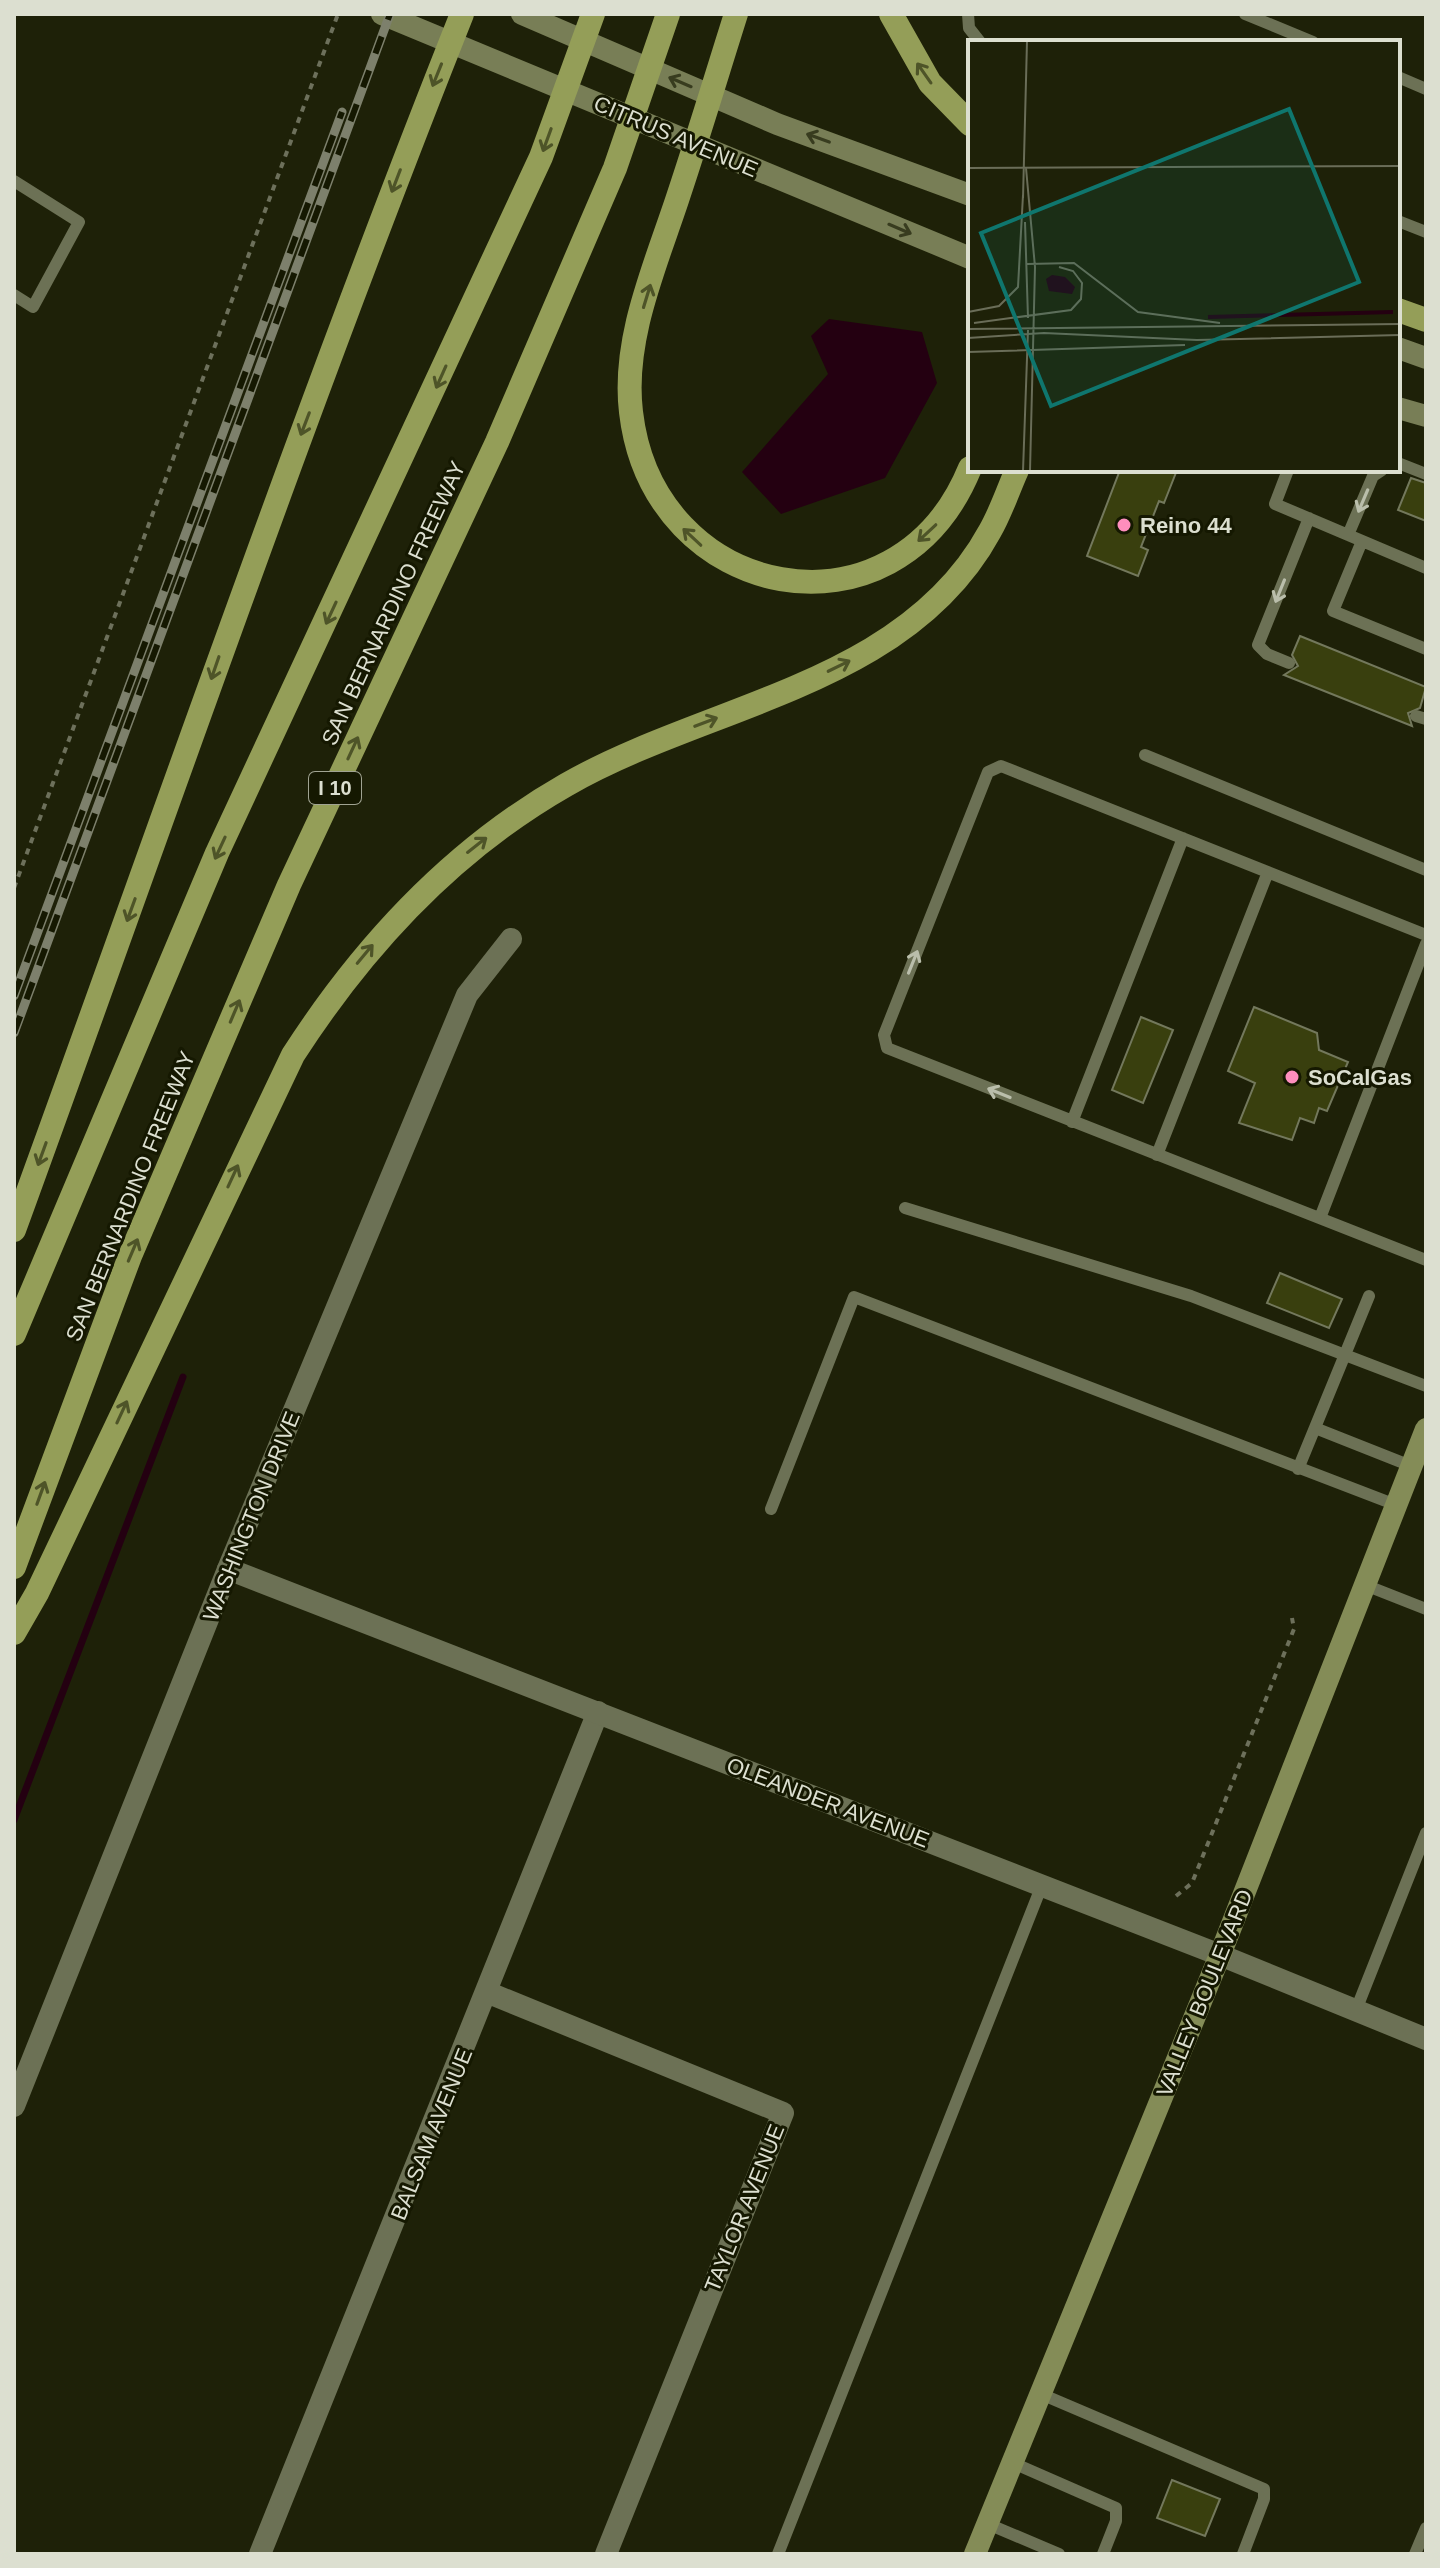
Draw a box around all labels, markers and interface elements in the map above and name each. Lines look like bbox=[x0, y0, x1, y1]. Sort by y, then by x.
inset map bbox=[968, 40, 1400, 472]
one-way arrow bbox=[429, 62, 443, 87]
one-way arrow bbox=[916, 63, 932, 85]
one-way arrow bbox=[668, 73, 693, 88]
street label: CITRUS AVENUE bbox=[590, 91, 762, 182]
one-way arrow bbox=[539, 127, 554, 152]
one-way arrow bbox=[806, 130, 831, 145]
one-way arrow bbox=[388, 168, 402, 193]
one-way arrow bbox=[887, 223, 912, 238]
one-way arrow bbox=[641, 284, 655, 309]
one-way arrow bbox=[433, 365, 448, 389]
one-way arrow bbox=[297, 411, 311, 436]
street label: SAN BERNARDINO FREEWAY bbox=[317, 457, 471, 749]
one-way arrow bbox=[1354, 488, 1369, 513]
place label: Reino 44 bbox=[1140, 513, 1232, 538]
marker: Reino 44 bbox=[1115, 516, 1133, 534]
one-way arrow bbox=[917, 523, 937, 542]
one-way arrow bbox=[682, 528, 702, 546]
one-way arrow bbox=[1271, 578, 1286, 603]
one-way arrow bbox=[323, 600, 338, 624]
one-way arrow bbox=[206, 655, 221, 680]
one-way arrow bbox=[827, 658, 851, 673]
one-way arrow bbox=[693, 714, 718, 728]
one-way arrow bbox=[346, 737, 361, 761]
road number: I 10 bbox=[309, 772, 361, 804]
one-way arrow bbox=[212, 835, 227, 859]
one-way arrow bbox=[466, 837, 487, 854]
one-way arrow bbox=[123, 897, 137, 921]
one-way arrow bbox=[356, 944, 374, 965]
one-way arrow bbox=[906, 950, 921, 975]
one-way arrow bbox=[228, 999, 243, 1023]
street label: SAN BERNARDINO FREEWAY bbox=[61, 1047, 200, 1345]
place label: SoCalGas bbox=[1308, 1065, 1412, 1090]
marker: SoCalGas bbox=[1283, 1068, 1301, 1086]
one-way arrow bbox=[987, 1085, 1012, 1099]
one-way arrow bbox=[34, 1141, 48, 1166]
one-way arrow bbox=[226, 1165, 241, 1189]
one-way arrow bbox=[126, 1238, 141, 1263]
one-way arrow bbox=[115, 1400, 130, 1424]
street label: WASHINGTON DRIVE bbox=[198, 1408, 305, 1625]
one-way arrow bbox=[35, 1482, 49, 1506]
street label: OLEANDER AVENUE bbox=[723, 1752, 933, 1853]
street label: VALLEY BOULEVARD bbox=[1151, 1886, 1258, 2100]
street label: BALSAM AVENUE bbox=[386, 2045, 477, 2224]
street label: TAYLOR AVENUE bbox=[699, 2121, 789, 2296]

